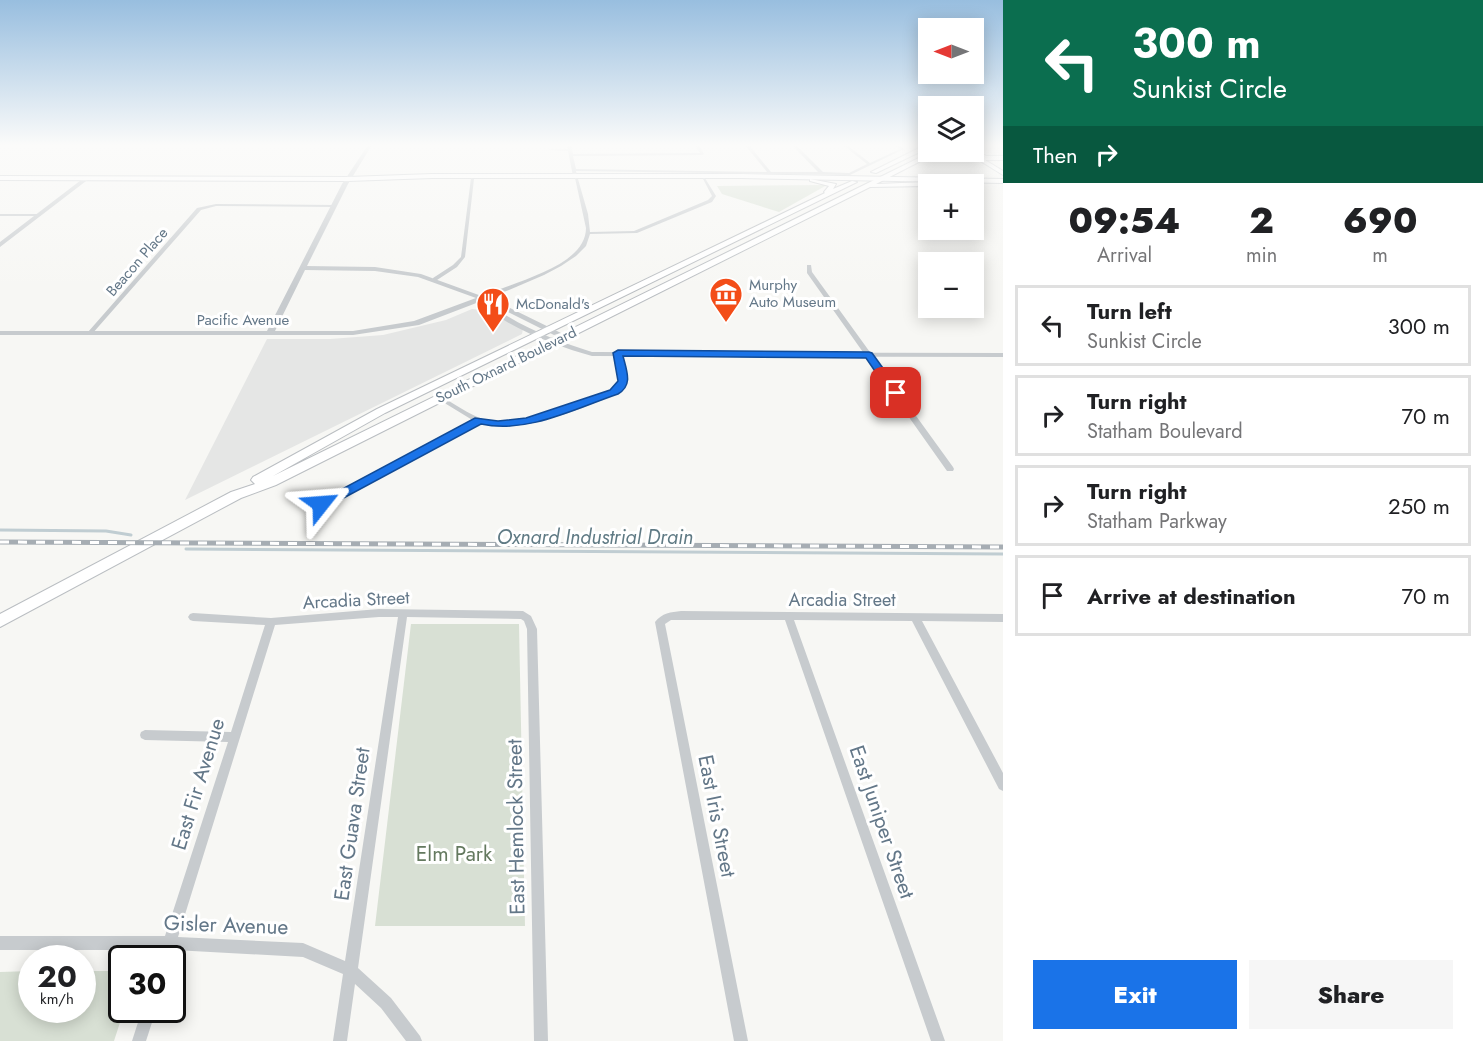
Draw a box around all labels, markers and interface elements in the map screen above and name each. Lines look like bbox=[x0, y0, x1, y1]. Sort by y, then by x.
text: 300 m bbox=[1132, 13, 1261, 74]
north arrow bbox=[918, 18, 984, 84]
map controls bbox=[918, 18, 984, 318]
icon: left bbox=[1033, 24, 1111, 102]
text: Sunkist Circle bbox=[1132, 69, 1287, 108]
button: layers bbox=[918, 96, 984, 162]
icon: right bbox=[1090, 138, 1123, 171]
text: Then bbox=[1033, 139, 1078, 171]
button: + bbox=[918, 174, 984, 240]
text: 09:54 bbox=[1069, 194, 1180, 246]
text: 2 bbox=[1249, 194, 1274, 246]
text: 690 bbox=[1343, 194, 1417, 246]
street label: Beacon Place bbox=[101, 223, 173, 301]
text: Arrival bbox=[1097, 241, 1152, 270]
text: min bbox=[1246, 241, 1277, 270]
text: m bbox=[1372, 241, 1388, 270]
button: − bbox=[918, 252, 984, 318]
place label: Murphy Auto Museum bbox=[749, 274, 836, 313]
museum icon: Murphy Auto Museum bbox=[708, 276, 744, 323]
restaurant icon: McDonald's bbox=[475, 286, 511, 333]
place label: McDonald's bbox=[516, 293, 590, 315]
text: Turn left bbox=[1087, 295, 1172, 327]
street label: Pacific Avenue bbox=[197, 309, 290, 331]
icon: left bbox=[1036, 309, 1069, 342]
text: 300 m bbox=[1388, 310, 1450, 342]
street label: South Oxnard Boulevard bbox=[432, 321, 580, 409]
text: Sunkist Circle bbox=[1087, 327, 1202, 356]
pin bbox=[870, 367, 921, 418]
icon: arrive bbox=[879, 376, 912, 409]
text: Turn right bbox=[1087, 385, 1187, 417]
icon: right bbox=[1036, 399, 1069, 432]
text: 70 m bbox=[1401, 400, 1450, 432]
text: Statham Boulevard bbox=[1087, 417, 1243, 446]
position arrow bbox=[289, 472, 353, 536]
text: Turn right bbox=[1087, 475, 1187, 507]
icon: right bbox=[1036, 489, 1069, 522]
text: 250 m bbox=[1388, 490, 1450, 522]
text: Statham Parkway bbox=[1087, 507, 1227, 536]
water label: Oxnard Industrial Drain bbox=[497, 523, 693, 552]
icon: arrive bbox=[1036, 579, 1069, 612]
text: Arrive at destination bbox=[1087, 580, 1296, 612]
text: 70 m bbox=[1401, 580, 1450, 612]
street label: Arcadia Street bbox=[302, 584, 411, 616]
street label: Arcadia Street bbox=[789, 587, 896, 613]
street label: East Fir Avenue bbox=[164, 714, 232, 854]
street label: East Hemlock Street bbox=[499, 739, 533, 915]
street label: East Juniper Street bbox=[842, 741, 922, 903]
street label: East Guava Street bbox=[326, 745, 378, 903]
street label: East Iris Street bbox=[690, 752, 744, 880]
park label: Elm Park bbox=[416, 839, 493, 869]
street label: Gisler Avenue bbox=[163, 908, 289, 942]
speed limit sign: 30 bbox=[108, 945, 186, 1023]
text: 20 bbox=[37, 955, 77, 998]
button: Exit bbox=[1033, 960, 1237, 1029]
button: Share bbox=[1249, 960, 1453, 1029]
text: km/h bbox=[40, 988, 74, 1010]

